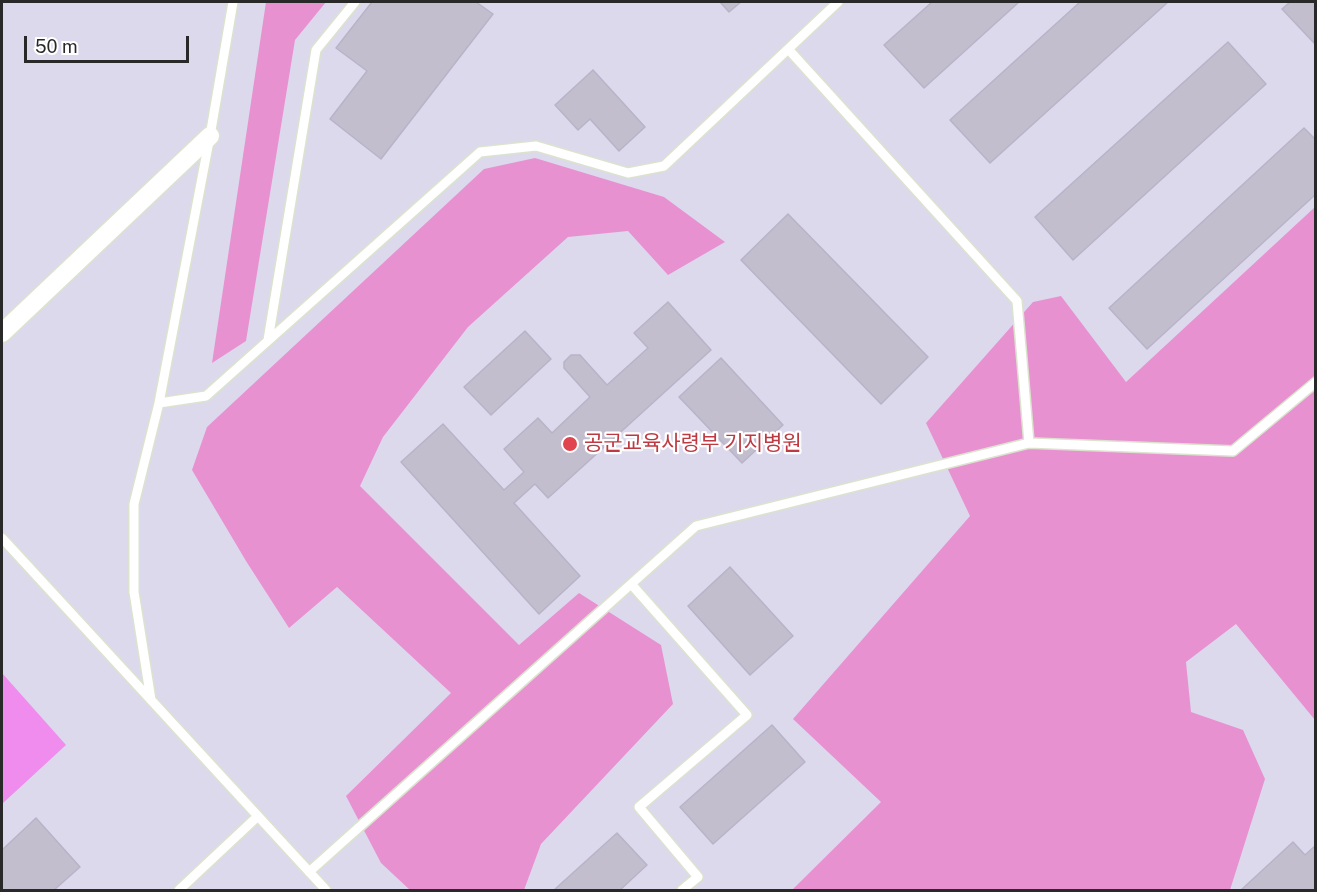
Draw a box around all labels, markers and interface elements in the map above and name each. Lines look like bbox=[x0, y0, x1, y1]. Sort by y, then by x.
scale bar bbox=[27, 24, 192, 62]
text: 50 m bbox=[35, 36, 78, 57]
place label: 공군교육사령부 기지병원 bbox=[584, 431, 802, 457]
marker: 공군교육사령부 기지병원 bbox=[561, 435, 579, 453]

